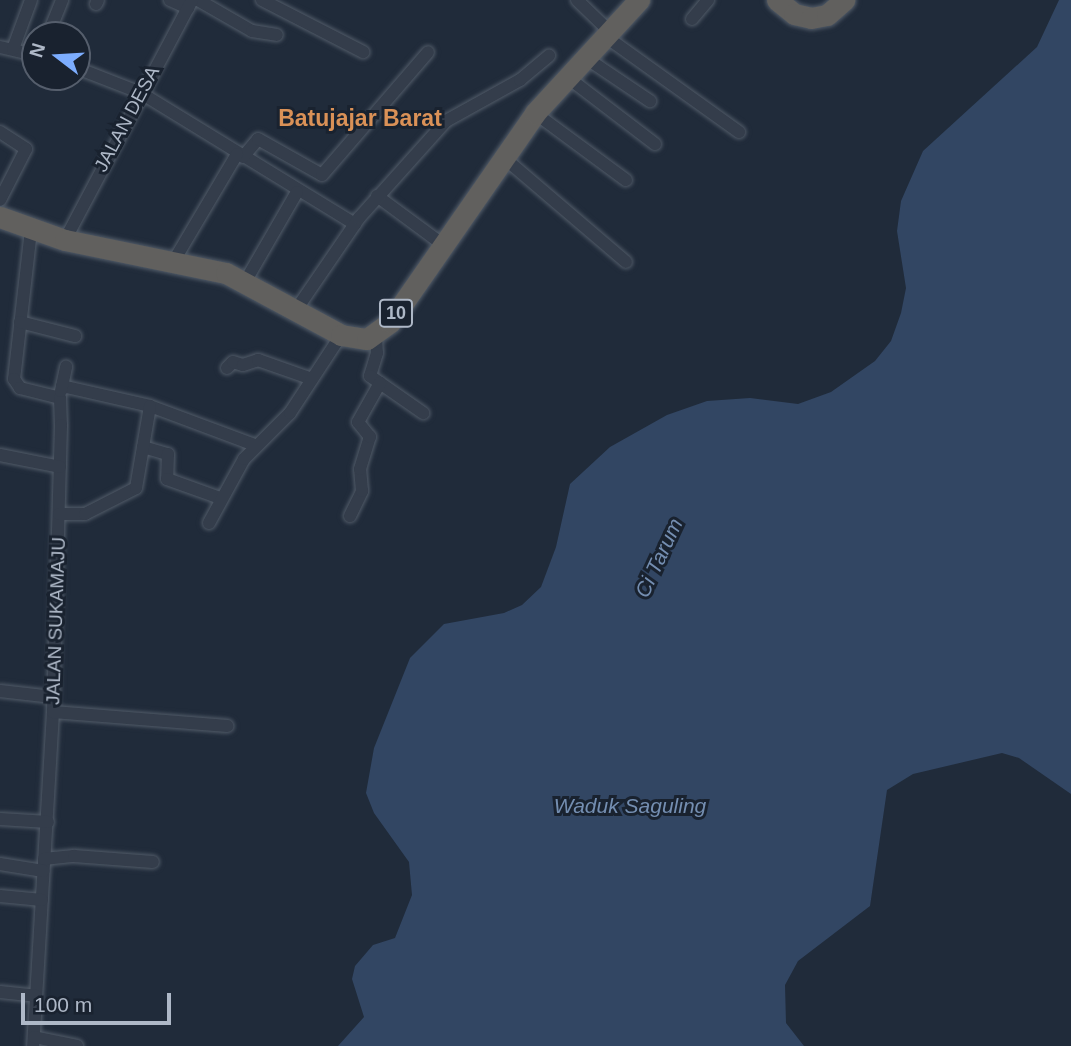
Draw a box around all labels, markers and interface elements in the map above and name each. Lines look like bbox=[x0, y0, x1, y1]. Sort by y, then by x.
north arrow bbox=[21, 21, 91, 91]
text: N bbox=[25, 41, 49, 60]
street label: JALAN DESA bbox=[90, 62, 164, 176]
district label: Batujajar Barat bbox=[278, 104, 442, 132]
road number: 10 bbox=[378, 298, 414, 328]
water label: Ci Tarum bbox=[630, 514, 688, 602]
street label: JALAN SUKAMAJU bbox=[42, 537, 70, 705]
water label: Waduk Saguling bbox=[554, 793, 706, 819]
scale bar bbox=[24, 979, 175, 1023]
text: 100 m bbox=[34, 993, 92, 1016]

